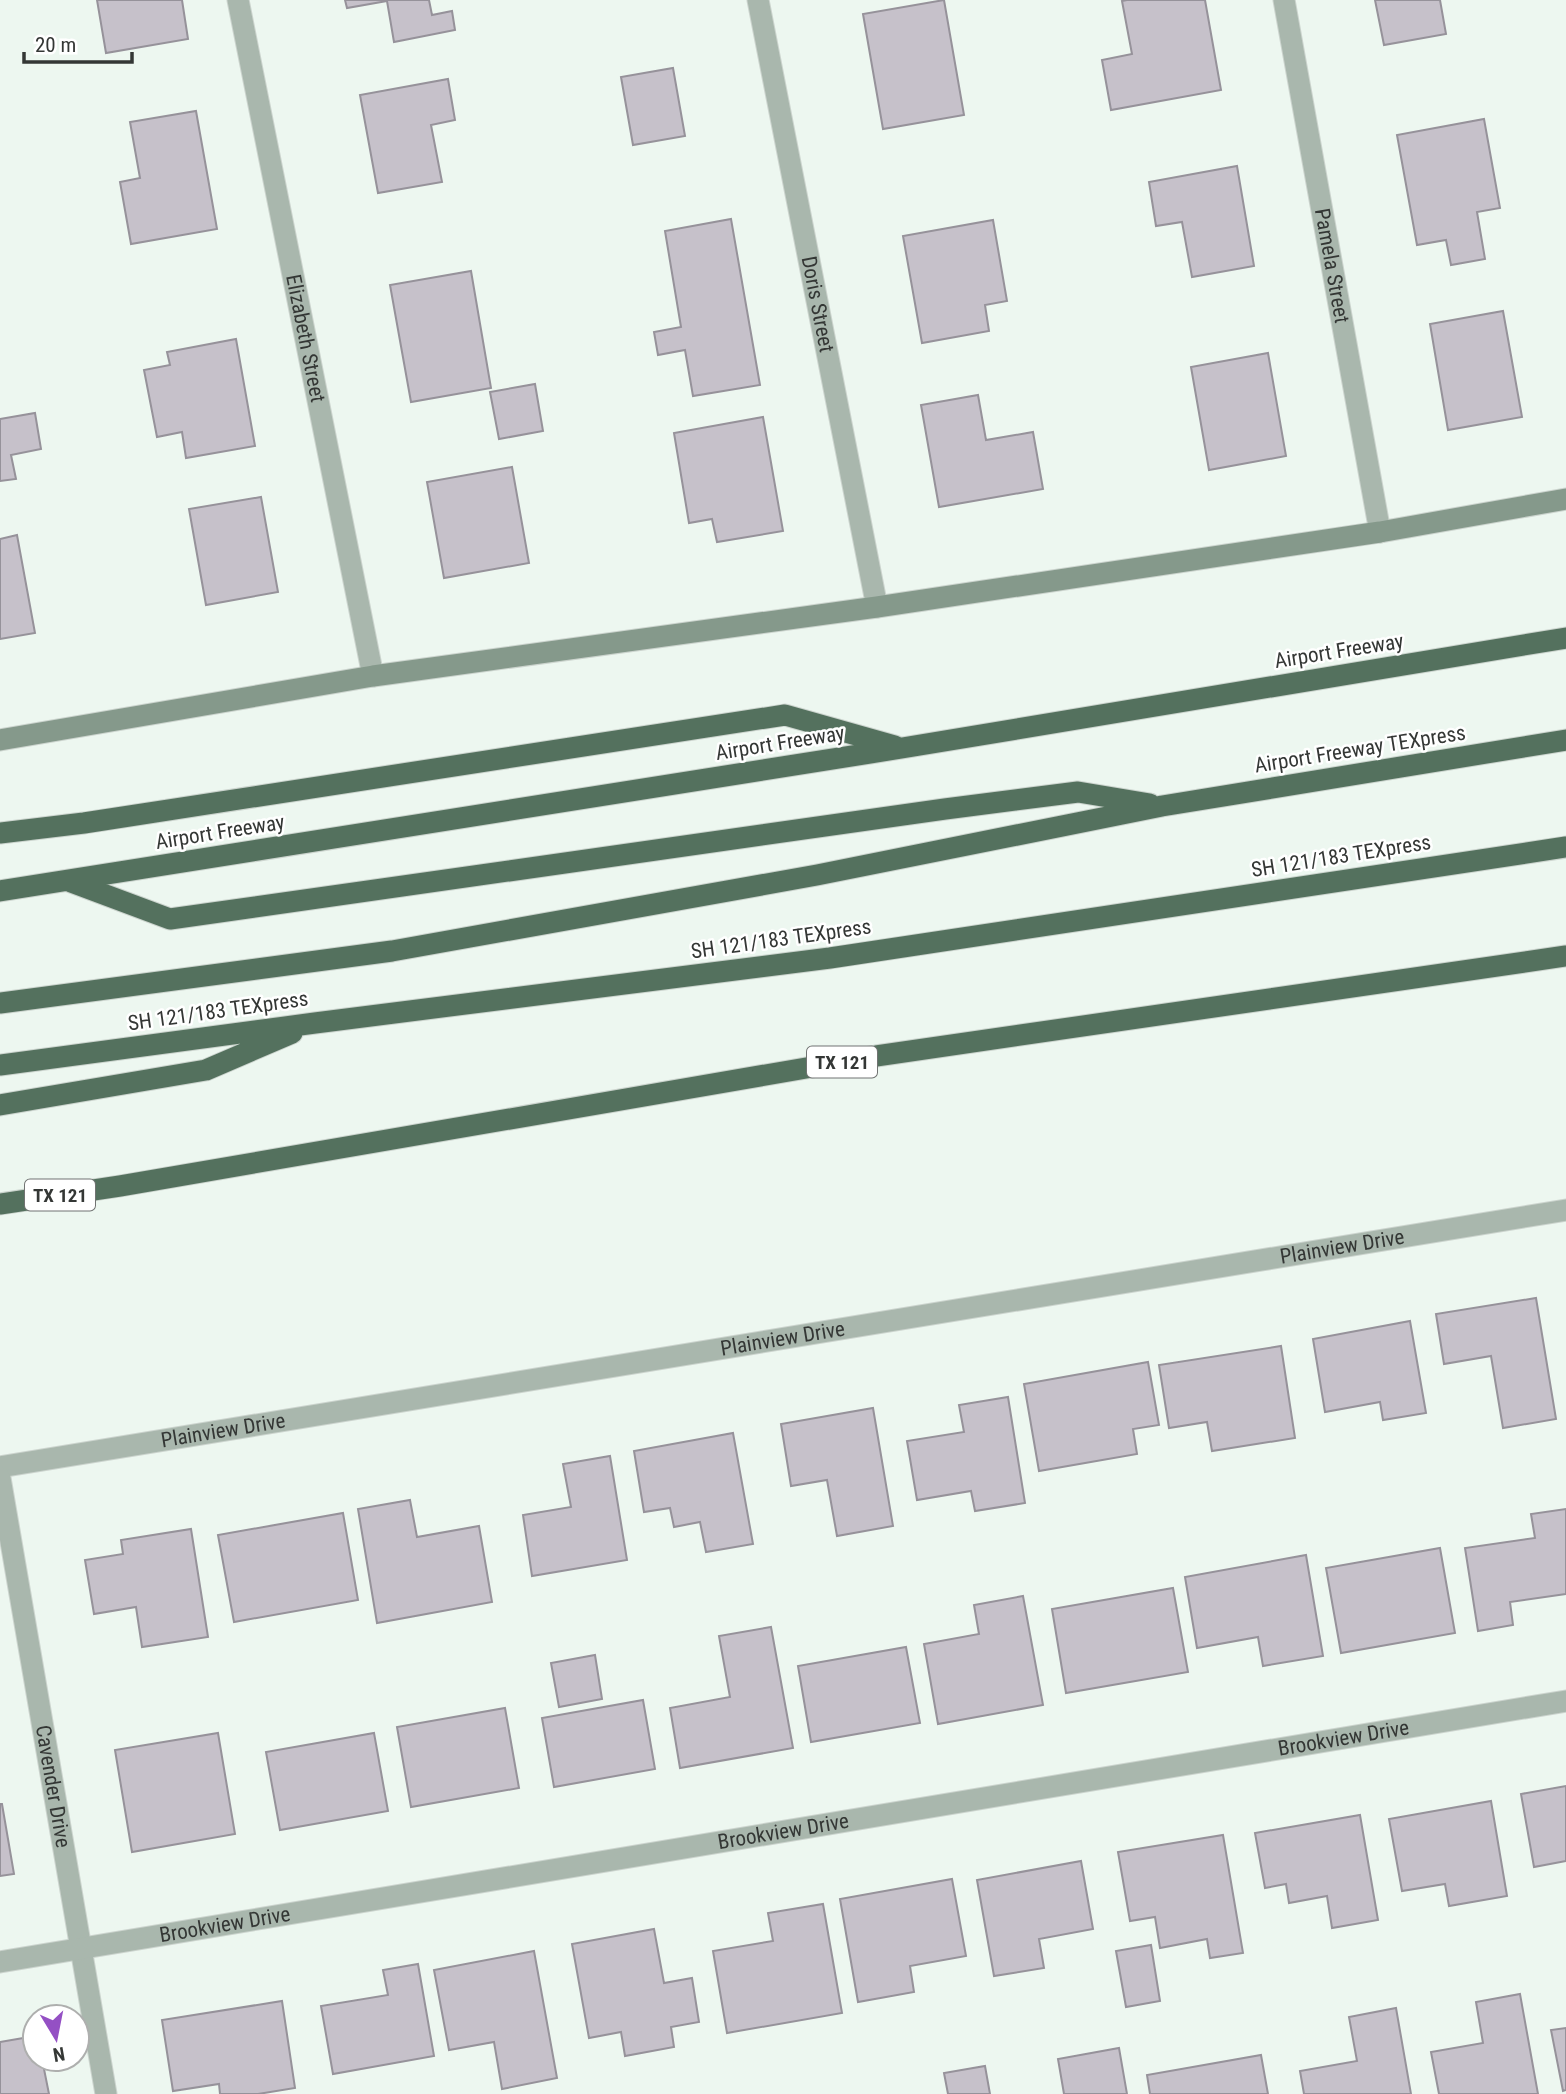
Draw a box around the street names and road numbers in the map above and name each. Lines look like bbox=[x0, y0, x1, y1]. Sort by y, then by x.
street label: Pamela Street bbox=[1310, 206, 1354, 325]
street label: Doris Street bbox=[796, 254, 839, 354]
street label: Elizabeth Street bbox=[281, 272, 330, 404]
street label: Airport Freeway bbox=[1273, 629, 1405, 673]
street label: Airport Freeway TEXpress bbox=[1253, 720, 1467, 778]
street label: Airport Freeway bbox=[714, 721, 846, 765]
street label: Airport Freeway bbox=[154, 810, 286, 854]
street label: SH 121/183 TEXpress bbox=[1249, 830, 1433, 882]
street label: SH 121/183 TEXpress bbox=[689, 914, 873, 964]
street label: SH 121/183 TEXpress bbox=[126, 986, 310, 1036]
road number: TX 121 bbox=[807, 1046, 877, 1078]
road number: TX 121 bbox=[25, 1180, 95, 1210]
street label: Plainview Drive bbox=[1278, 1225, 1406, 1269]
street label: Plainview Drive bbox=[719, 1317, 847, 1361]
street label: Plainview Drive bbox=[159, 1408, 287, 1452]
street label: Brookview Drive bbox=[1276, 1715, 1411, 1761]
street label: Cavender Drive bbox=[31, 1723, 75, 1850]
street label: Brookview Drive bbox=[716, 1809, 851, 1854]
street label: Brookview Drive bbox=[158, 1902, 292, 1947]

